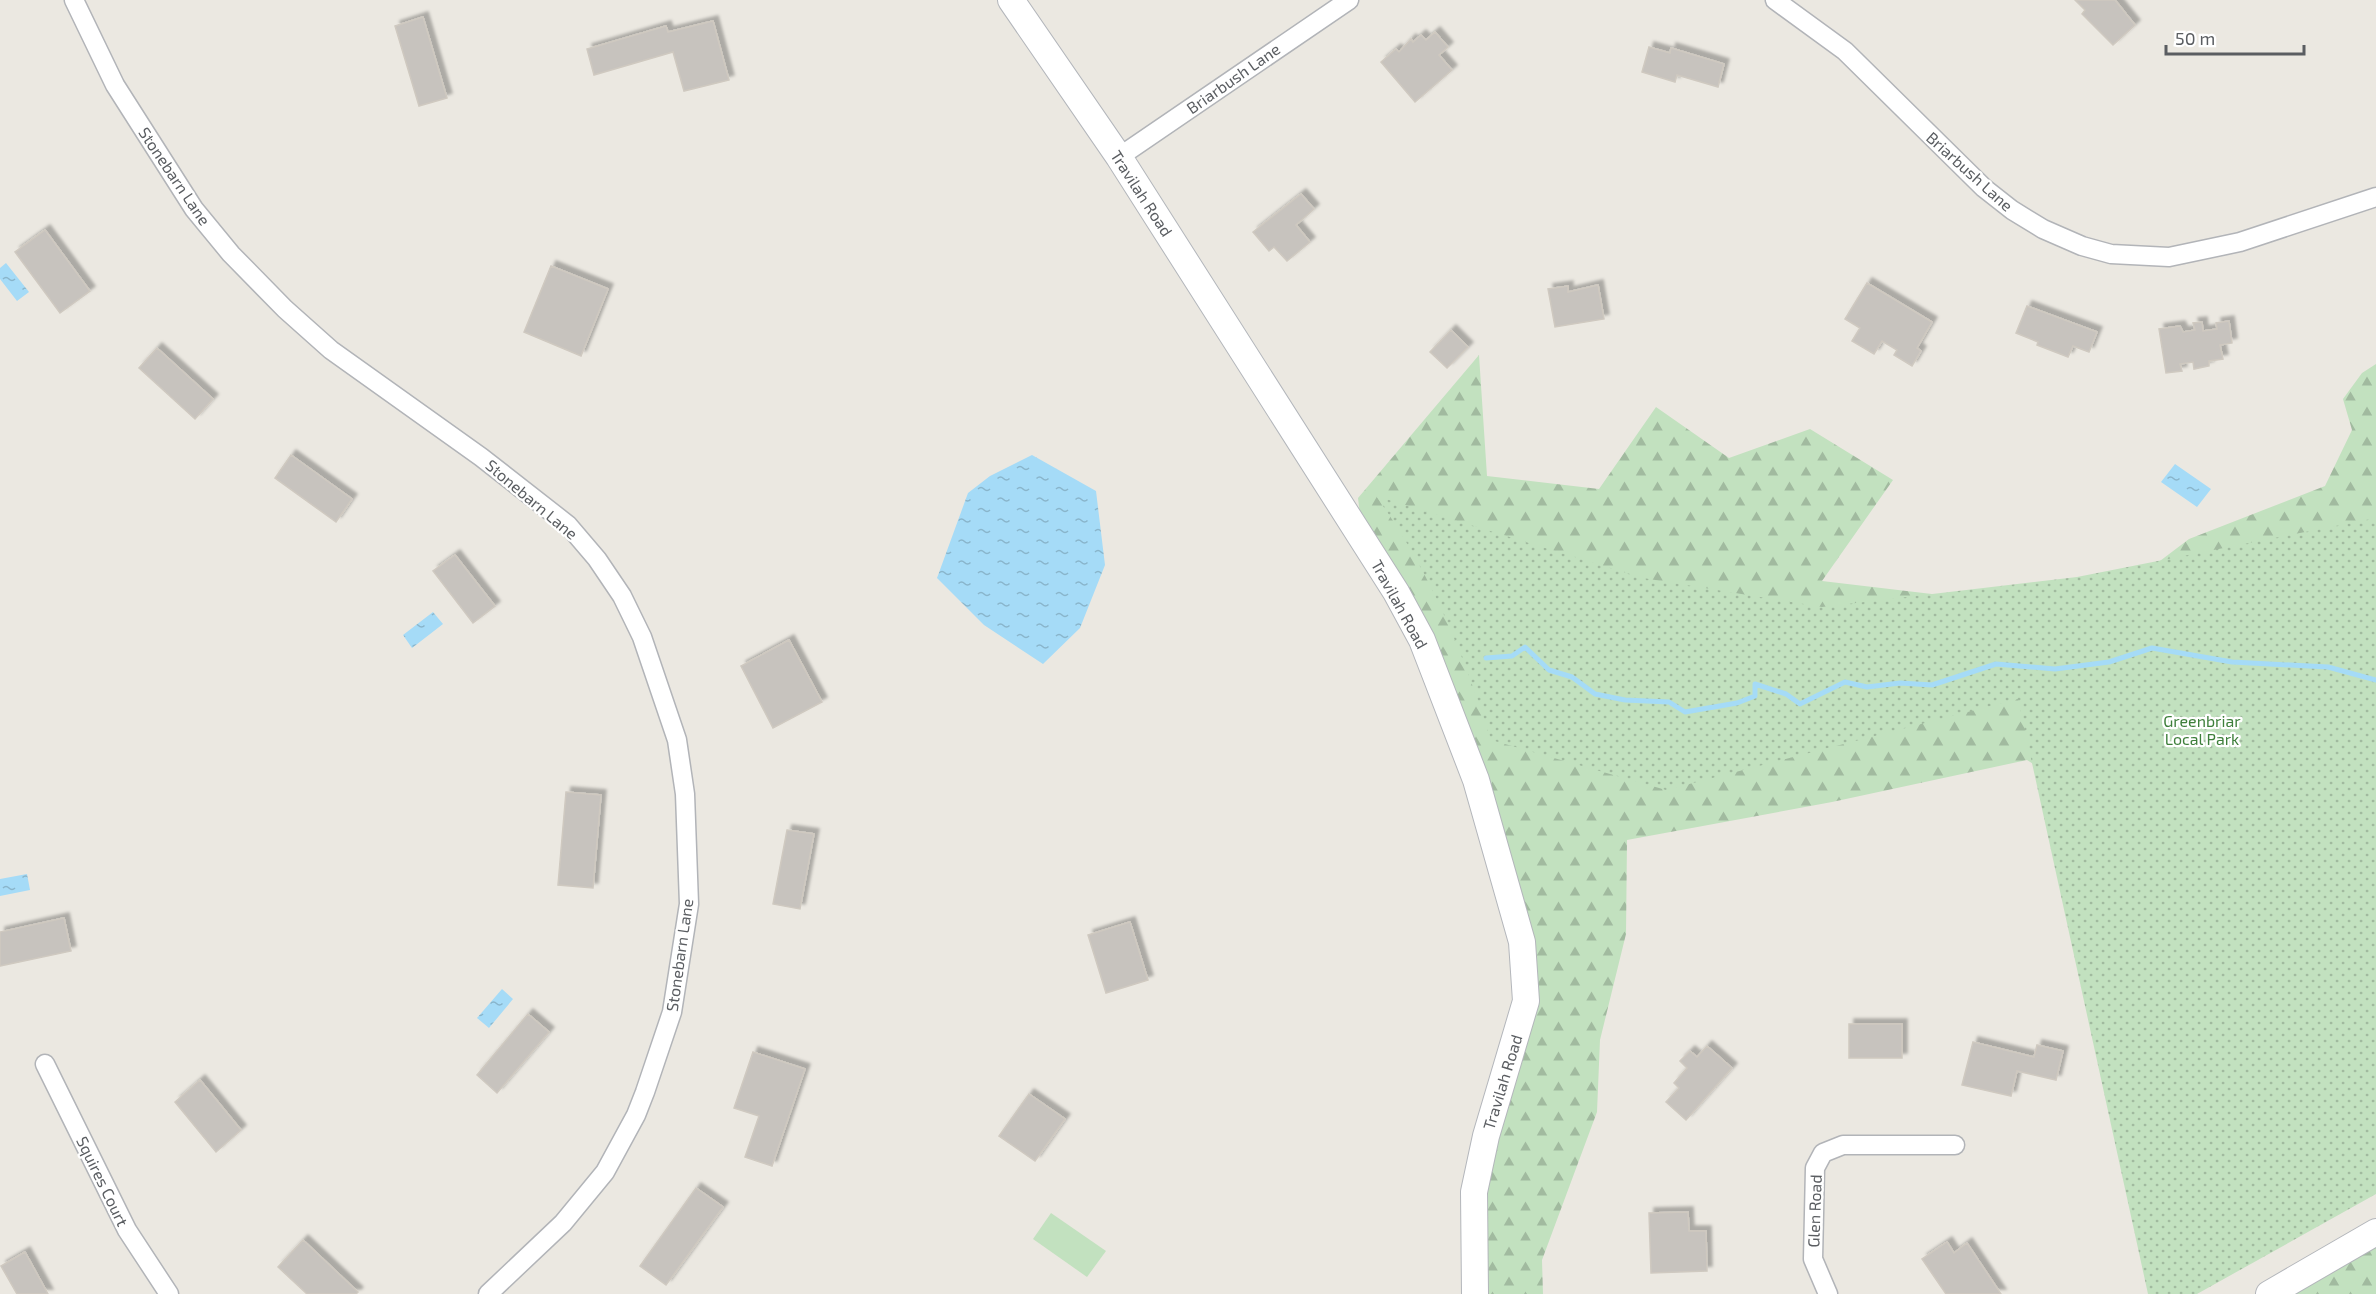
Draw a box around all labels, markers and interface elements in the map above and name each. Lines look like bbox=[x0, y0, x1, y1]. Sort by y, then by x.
scale bar bbox=[2166, 18, 2304, 56]
text: 50 m bbox=[2175, 27, 2215, 49]
street label: Briarbush Lane bbox=[1183, 39, 1283, 117]
street label: Stonebarn Lane bbox=[135, 123, 215, 229]
street label: Briarbush Lane bbox=[1923, 127, 2017, 215]
street label: Travilah Road bbox=[1107, 146, 1177, 240]
street label: Stonebarn Lane bbox=[482, 455, 582, 543]
street label: Travilah Road bbox=[1368, 556, 1432, 652]
park label: Greenbriar Local Park bbox=[2163, 711, 2241, 748]
street label: Stonebarn Lane bbox=[662, 897, 696, 1013]
street label: Travilah Road bbox=[1478, 1032, 1526, 1132]
street label: Squires Court bbox=[73, 1133, 133, 1229]
street label: Glen Road bbox=[1803, 1174, 1825, 1248]

